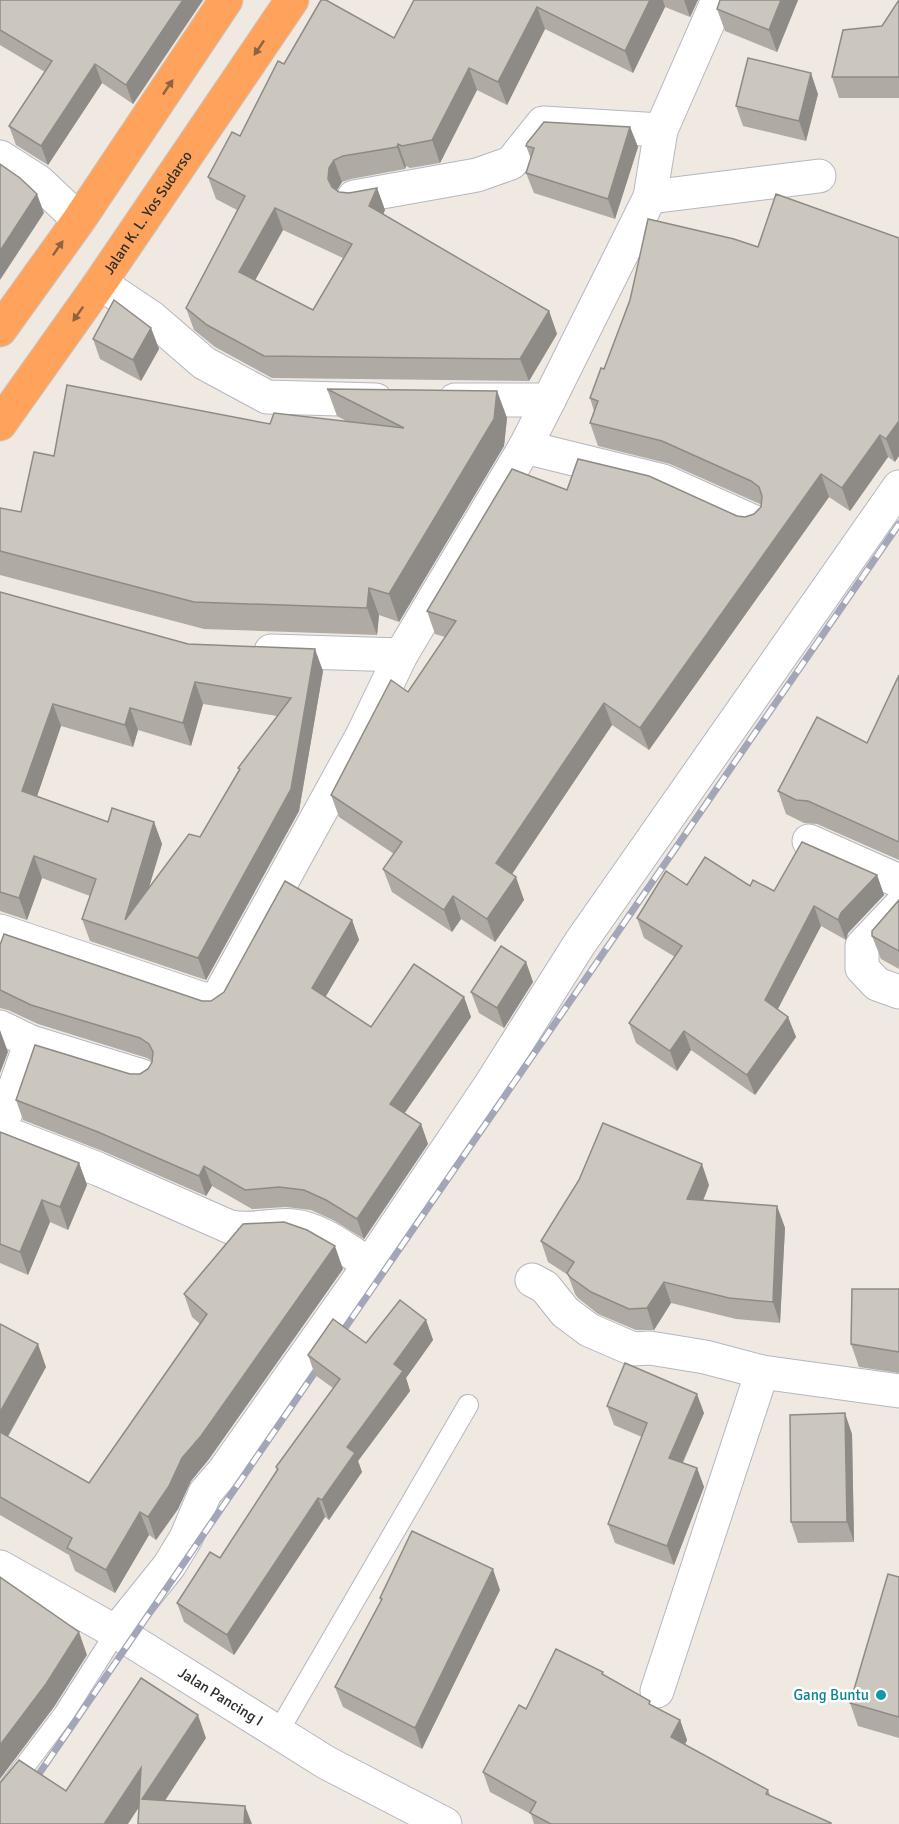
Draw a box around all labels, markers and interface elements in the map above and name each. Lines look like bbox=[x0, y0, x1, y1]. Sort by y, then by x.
one-way arrow bbox=[253, 40, 265, 56]
one-way arrow bbox=[162, 79, 173, 95]
street label: Jalan K. L. Yos Sudarso bbox=[100, 147, 196, 278]
one-way arrow bbox=[52, 241, 64, 257]
one-way arrow bbox=[72, 305, 84, 321]
street label: Jalan Pancing I bbox=[175, 1663, 266, 1730]
place label: Gang Buntu bbox=[793, 1686, 869, 1704]
marker: Gang Buntu bbox=[874, 1688, 888, 1702]

